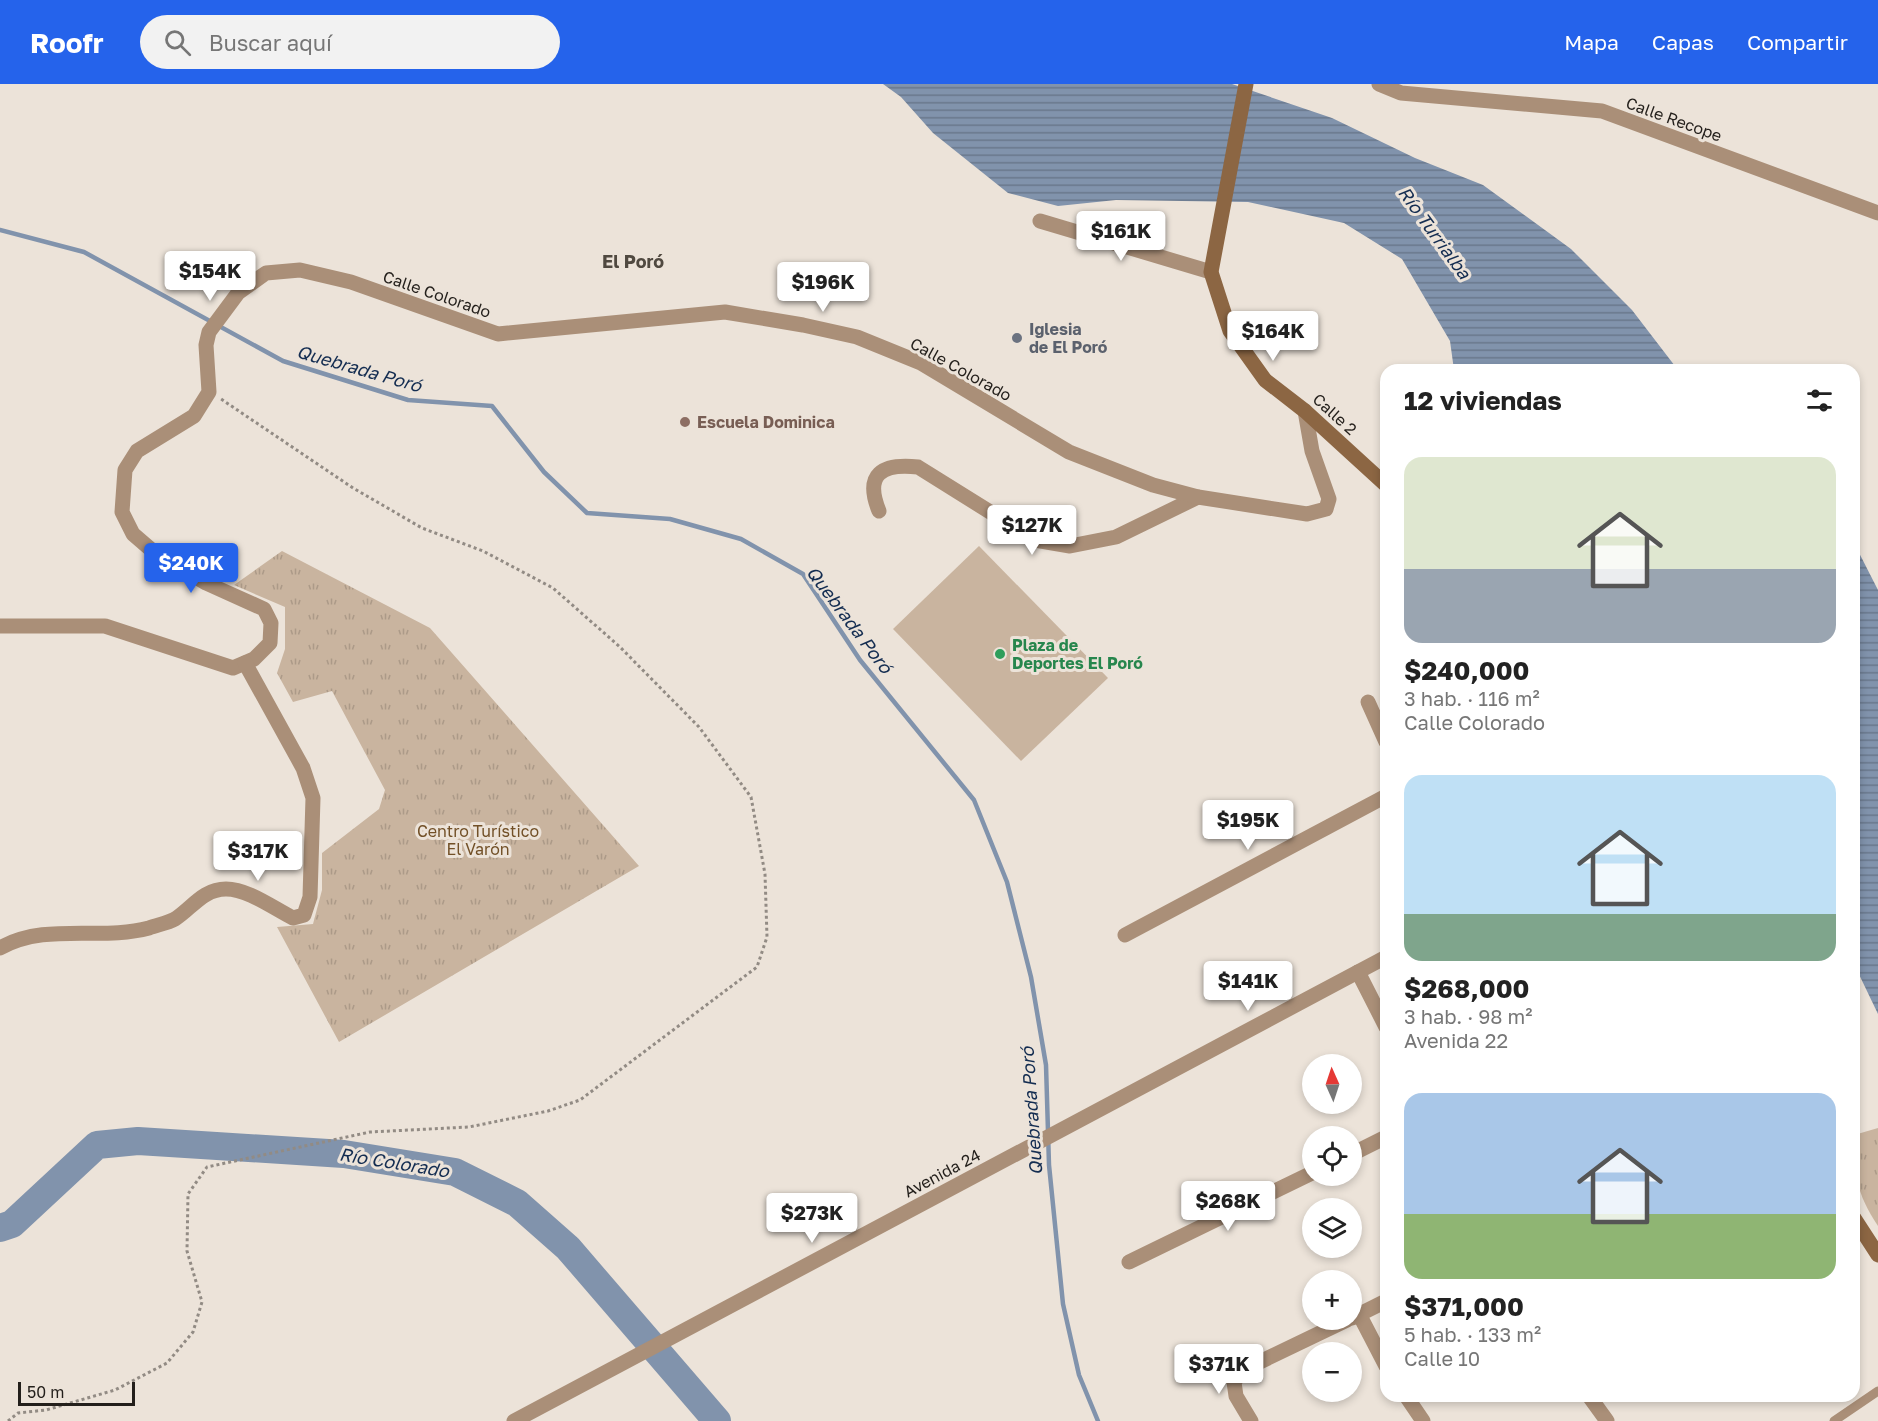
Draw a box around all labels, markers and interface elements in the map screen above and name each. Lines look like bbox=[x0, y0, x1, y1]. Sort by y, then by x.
search box bbox=[140, 15, 560, 69]
text: Roofr bbox=[30, 26, 104, 59]
icon: search bbox=[161, 26, 194, 59]
text: Buscar aquí bbox=[209, 29, 332, 56]
text: Mapa bbox=[1564, 29, 1619, 55]
text: Capas bbox=[1652, 29, 1714, 55]
text: Compartir bbox=[1747, 29, 1848, 55]
street label: Calle Recope bbox=[1623, 92, 1725, 146]
water label: Río Turrialba bbox=[1394, 182, 1476, 284]
pin: $161K bbox=[1079, 211, 1163, 262]
text: $161K bbox=[1090, 218, 1152, 242]
district label: El Poró bbox=[602, 250, 664, 272]
pin: $154K bbox=[168, 251, 252, 302]
text: $154K bbox=[179, 258, 241, 282]
pin: $196K bbox=[781, 262, 865, 313]
street label: Calle Colorado bbox=[380, 266, 494, 322]
text: $196K bbox=[791, 269, 855, 293]
pin: $164K bbox=[1231, 311, 1315, 362]
text: $164K bbox=[1241, 318, 1305, 342]
place label: Iglesia de El Poró bbox=[1029, 319, 1108, 357]
marker: Iglesia de El Poró bbox=[1010, 331, 1024, 345]
street label: Calle Colorado bbox=[907, 333, 1015, 405]
water label: Quebrada Poró bbox=[294, 340, 426, 397]
icon: filters bbox=[1803, 384, 1836, 417]
text: 12 viviendas bbox=[1404, 385, 1562, 416]
street label: Calle 2 bbox=[1309, 389, 1361, 439]
place label: Escuela Dominica bbox=[697, 412, 835, 432]
marker: Escuela Dominica bbox=[678, 415, 692, 429]
icon: home bbox=[1566, 496, 1674, 604]
pin: $127K bbox=[990, 505, 1074, 556]
text: $127K bbox=[1001, 512, 1063, 536]
pin: $240K bbox=[149, 543, 233, 594]
text: $240K bbox=[158, 550, 224, 574]
water label: Quebrada Poró bbox=[802, 561, 899, 679]
place label: Plaza de Deportes El Poró bbox=[1012, 635, 1143, 673]
marker: Plaza de Deportes El Poró bbox=[993, 647, 1007, 661]
text: $240,000 bbox=[1404, 655, 1529, 686]
text: 3 hab. · 116 m² bbox=[1404, 686, 1540, 710]
text: Calle Colorado bbox=[1404, 710, 1545, 734]
pin: $195K bbox=[1206, 800, 1290, 851]
text: $195K bbox=[1216, 807, 1280, 831]
icon: home bbox=[1566, 814, 1674, 922]
park label: Centro Turístico El Varón bbox=[417, 821, 539, 859]
pin: $317K bbox=[216, 831, 300, 882]
text: $317K bbox=[227, 838, 289, 862]
pin: $141K bbox=[1206, 961, 1290, 1012]
text: $141K bbox=[1218, 968, 1279, 992]
text: $268,000 bbox=[1404, 973, 1529, 1004]
text: 3 hab. · 98 m² bbox=[1404, 1004, 1532, 1028]
text: Avenida 22 bbox=[1404, 1028, 1508, 1052]
water label: Quebrada Poró bbox=[1015, 1044, 1046, 1176]
north arrow bbox=[1302, 1054, 1362, 1114]
map controls bbox=[1302, 1054, 1362, 1402]
button: locate bbox=[1302, 1126, 1362, 1186]
icon: home bbox=[1566, 1132, 1674, 1240]
water label: Río Colorado bbox=[338, 1142, 452, 1182]
street label: Avenida 24 bbox=[900, 1145, 984, 1201]
pin: $268K bbox=[1186, 1181, 1270, 1232]
text: $268K bbox=[1195, 1188, 1261, 1212]
pin: $273K bbox=[770, 1193, 854, 1244]
button: layers bbox=[1302, 1198, 1362, 1258]
text: $273K bbox=[780, 1200, 844, 1224]
button: + bbox=[1302, 1270, 1362, 1330]
text: $371,000 bbox=[1404, 1291, 1524, 1322]
text: 5 hab. · 133 m² bbox=[1404, 1322, 1541, 1346]
button: − bbox=[1302, 1342, 1362, 1402]
pin: $371K bbox=[1177, 1344, 1261, 1395]
text: Calle 10 bbox=[1404, 1346, 1480, 1370]
text: $371K bbox=[1188, 1351, 1250, 1375]
scale bar bbox=[18, 1379, 135, 1406]
text: 50 m bbox=[27, 1382, 64, 1402]

